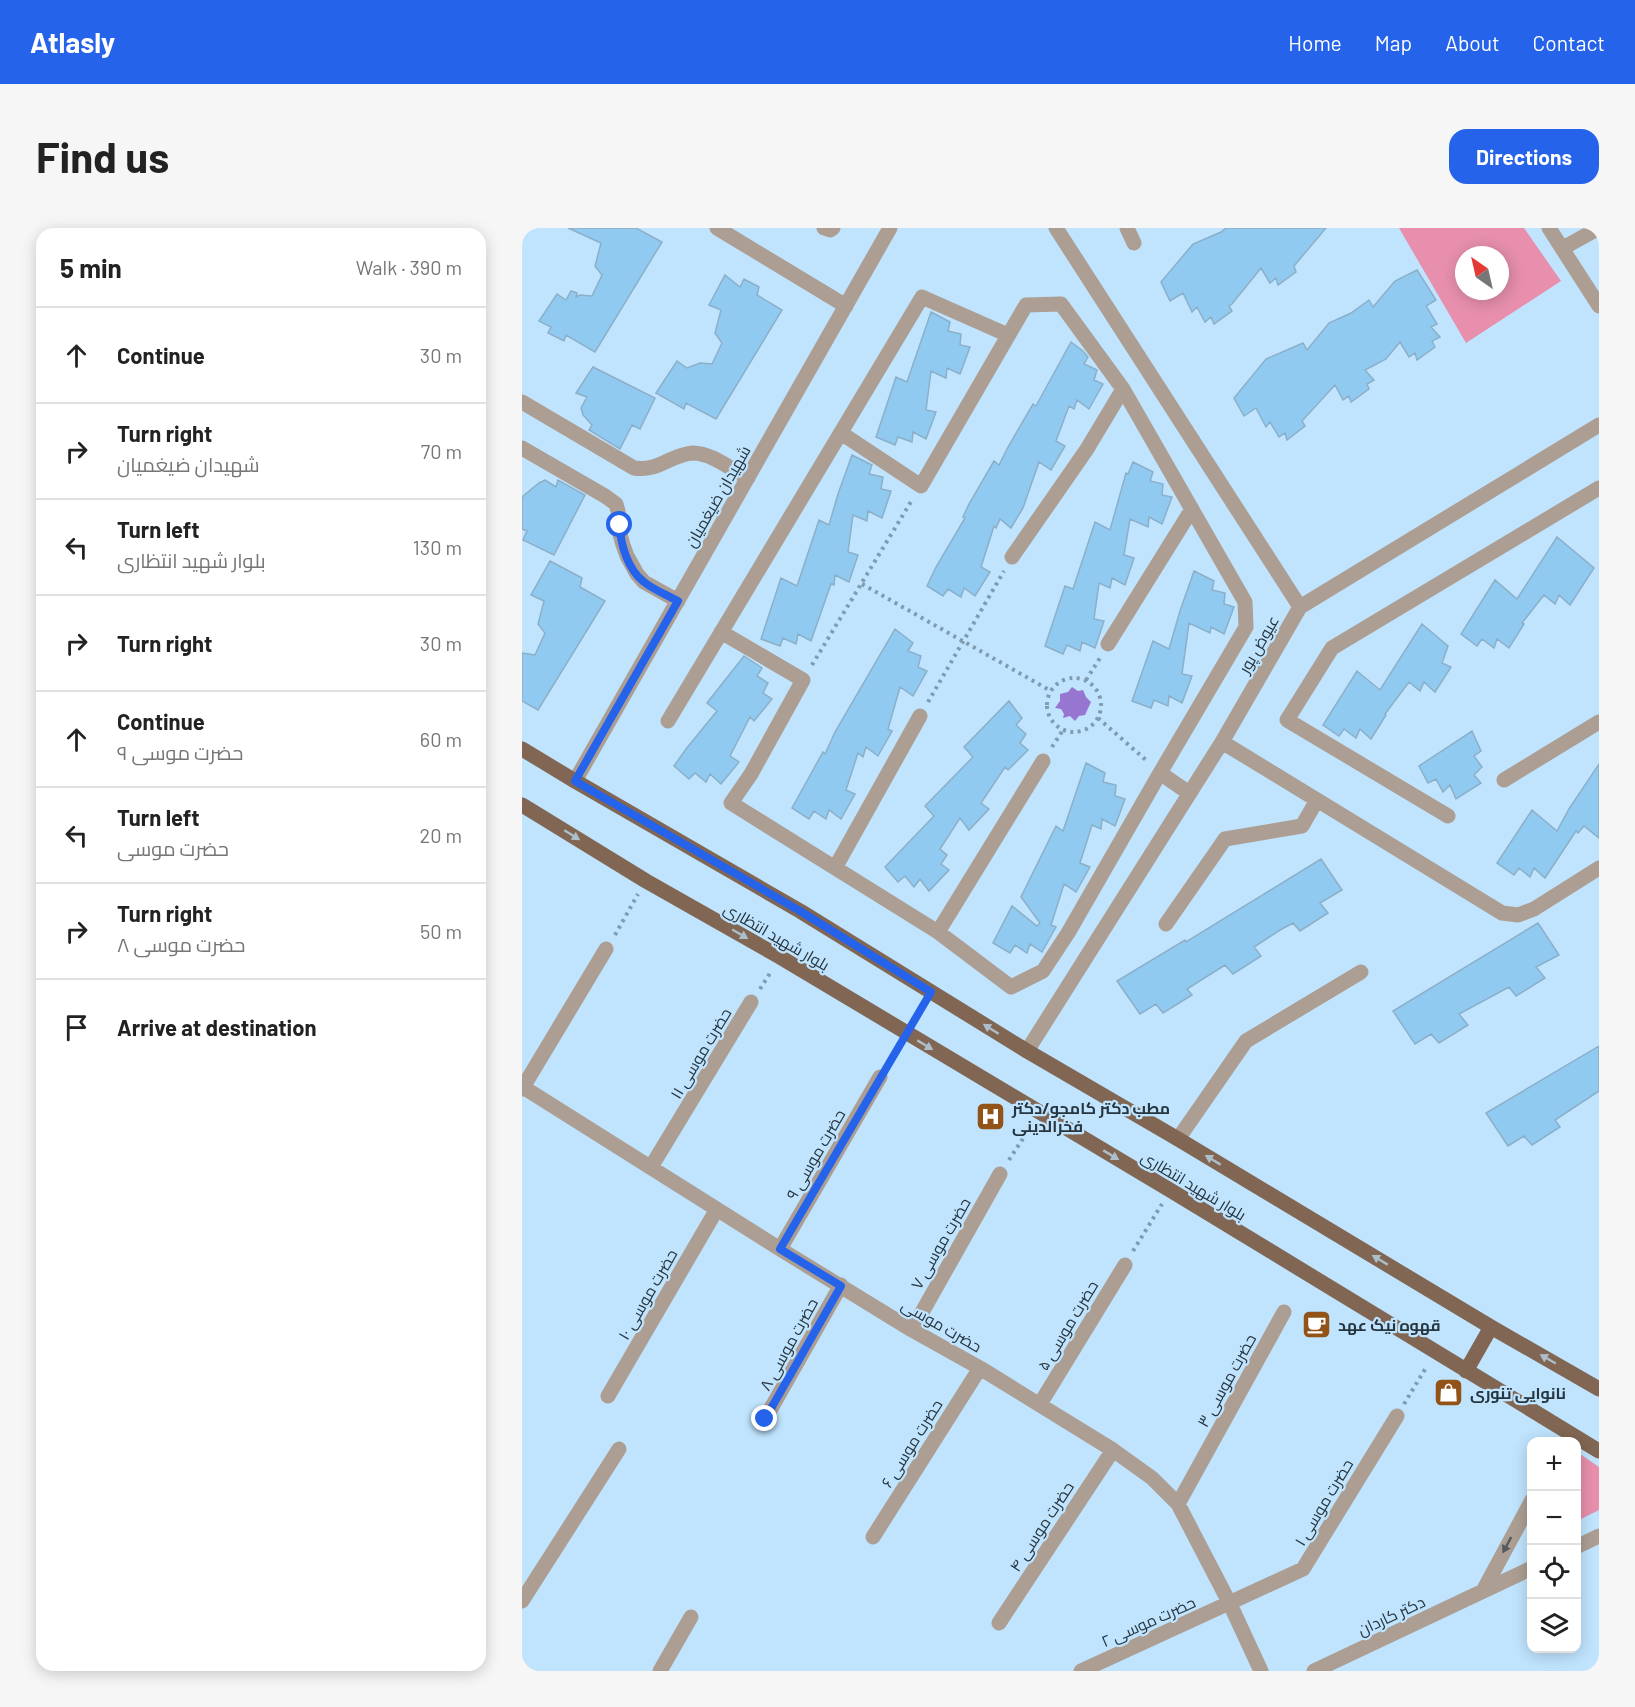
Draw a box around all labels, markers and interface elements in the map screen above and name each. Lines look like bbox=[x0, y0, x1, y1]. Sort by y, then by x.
text: Atlasly bbox=[30, 25, 115, 59]
text: Home bbox=[1288, 30, 1342, 55]
text: Map bbox=[1375, 30, 1412, 55]
text: About bbox=[1445, 30, 1500, 55]
text: Contact bbox=[1533, 30, 1605, 55]
button: Directions bbox=[1449, 129, 1599, 184]
text: Find us bbox=[36, 131, 169, 181]
north arrow bbox=[1455, 246, 1509, 300]
text: 5 min bbox=[60, 252, 122, 283]
text: Walk · 390 m bbox=[356, 255, 462, 279]
icon: ahead bbox=[60, 339, 93, 372]
text: Continue bbox=[117, 342, 205, 368]
text: 30 m bbox=[420, 343, 462, 367]
text: Turn right bbox=[117, 420, 212, 446]
icon: right bbox=[60, 435, 93, 468]
text: 70 m bbox=[421, 439, 462, 463]
street label: شهیدان ضیغمیان bbox=[680, 442, 755, 551]
text: شهیدان ضیغمیان bbox=[117, 452, 260, 476]
route start bbox=[606, 511, 632, 537]
text: Turn left bbox=[117, 516, 200, 542]
icon: left bbox=[60, 531, 93, 564]
text: 130 m bbox=[413, 535, 462, 559]
text: بلوار شهید انتظاری bbox=[117, 548, 266, 572]
street label: عیوض پور bbox=[1233, 612, 1285, 679]
icon: right bbox=[60, 627, 93, 660]
text: Turn right bbox=[117, 630, 212, 656]
text: 30 m bbox=[420, 631, 462, 655]
text: Continue bbox=[117, 708, 205, 734]
icon: ahead bbox=[60, 723, 93, 756]
text: 60 m bbox=[420, 727, 462, 751]
text: حضرت موسی ۹ bbox=[117, 740, 243, 764]
text: Turn left bbox=[117, 804, 200, 830]
icon: left bbox=[60, 819, 93, 852]
text: 20 m bbox=[419, 823, 462, 847]
one-way arrow bbox=[564, 830, 580, 841]
text: حضرت موسی bbox=[117, 836, 229, 860]
street label: بلوار شهید انتظاری bbox=[720, 898, 833, 976]
text: Turn right bbox=[117, 900, 212, 926]
icon: right bbox=[60, 915, 93, 948]
text: 50 m bbox=[420, 919, 462, 943]
one-way arrow bbox=[732, 929, 749, 939]
text: حضرت موسی ۸ bbox=[117, 932, 245, 956]
street label: حضرت موسی ۱۱ bbox=[665, 1004, 736, 1103]
icon: arrive bbox=[60, 1011, 93, 1044]
text: Arrive at destination bbox=[117, 1014, 316, 1040]
one-way arrow bbox=[983, 1023, 999, 1034]
one-way arrow bbox=[917, 1040, 934, 1050]
place label: مطب دکتر کامجو/دکتر فخرالدینی bbox=[1011, 1098, 1170, 1136]
hospital icon: مطب دکتر کامجو/دکتر فخرالدینی bbox=[975, 1100, 1007, 1132]
street label: حضرت موسی ۹ bbox=[782, 1105, 850, 1204]
street label: بلوار شهید انتظاری bbox=[1137, 1146, 1250, 1225]
one-way arrow bbox=[1103, 1150, 1119, 1161]
one-way arrow bbox=[1205, 1155, 1221, 1166]
street label: حضرت موسی ۷ bbox=[906, 1194, 976, 1293]
street label: حضرت موسی ۱۰ bbox=[613, 1245, 682, 1344]
one-way arrow bbox=[1372, 1255, 1388, 1266]
street label: حضرت موسی ۵ bbox=[1033, 1277, 1103, 1374]
street label: حضرت موسی ۸ bbox=[755, 1294, 823, 1394]
street label: حضرت موسی bbox=[897, 1294, 986, 1357]
cafe icon: قهوه نیک عهد bbox=[1301, 1308, 1333, 1340]
place label: قهوه نیک عهد bbox=[1338, 1315, 1441, 1335]
street label: حضرت موسی ۳ bbox=[1193, 1330, 1261, 1431]
one-way arrow bbox=[1540, 1354, 1556, 1365]
shop icon: نانوایی تنوری bbox=[1433, 1376, 1465, 1408]
place label: نانوایی تنوری bbox=[1470, 1383, 1566, 1403]
street label: حضرت موسی ۶ bbox=[876, 1395, 947, 1492]
route end bbox=[751, 1405, 777, 1431]
map controls bbox=[1527, 1437, 1581, 1653]
button: + bbox=[1527, 1437, 1581, 1491]
street label: حضرت موسی ۱ bbox=[1290, 1455, 1358, 1550]
street label: حضرت موسی ۴ bbox=[1005, 1477, 1079, 1576]
button: − bbox=[1527, 1491, 1581, 1545]
one-way arrow bbox=[1503, 1537, 1512, 1554]
button: locate bbox=[1527, 1545, 1581, 1599]
street label: دکتر کاردان bbox=[1354, 1591, 1429, 1641]
street label: حضرت موسی ۲ bbox=[1098, 1592, 1199, 1652]
button: layers bbox=[1527, 1599, 1581, 1653]

